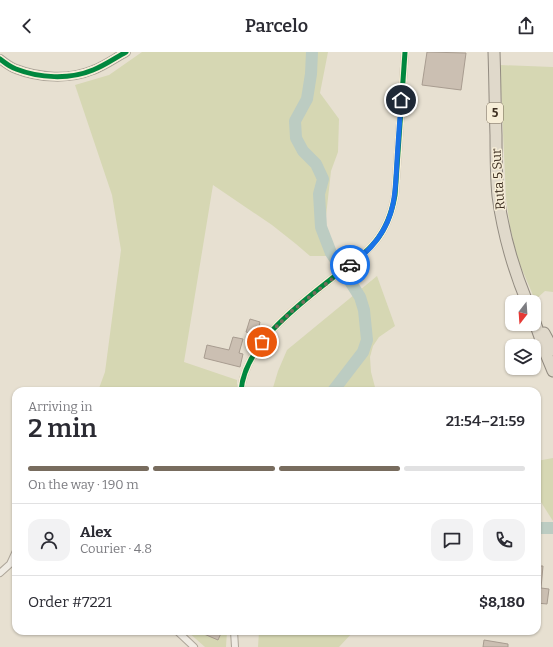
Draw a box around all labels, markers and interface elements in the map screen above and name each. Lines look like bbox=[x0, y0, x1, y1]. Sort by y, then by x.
icon: back bbox=[16, 15, 38, 37]
text: Parcelo bbox=[245, 15, 308, 37]
icon: share bbox=[515, 15, 537, 37]
pin bbox=[384, 83, 418, 117]
icon: home bbox=[390, 89, 412, 111]
road number: 5 bbox=[487, 103, 503, 123]
street label: Ruta 5 Sur bbox=[488, 147, 508, 210]
courier bbox=[330, 245, 370, 285]
icon: car bbox=[339, 254, 361, 276]
north arrow bbox=[505, 295, 541, 331]
map controls bbox=[505, 295, 541, 375]
pin bbox=[245, 325, 279, 359]
icon: bag bbox=[251, 331, 273, 353]
button: layers bbox=[505, 339, 541, 375]
text: Arriving in bbox=[28, 399, 93, 414]
text: 21:54–21:59 bbox=[446, 412, 525, 430]
text: 2 min bbox=[28, 413, 97, 444]
text: On the way · 190 m bbox=[28, 477, 139, 492]
button: person bbox=[28, 519, 70, 561]
button: chat bbox=[431, 519, 473, 561]
button: phone bbox=[483, 519, 525, 561]
text: Alex bbox=[80, 523, 112, 541]
text: Courier · 4.8 bbox=[80, 541, 152, 556]
text: Order #7221 bbox=[28, 593, 112, 611]
text: $8,180 bbox=[479, 593, 525, 611]

